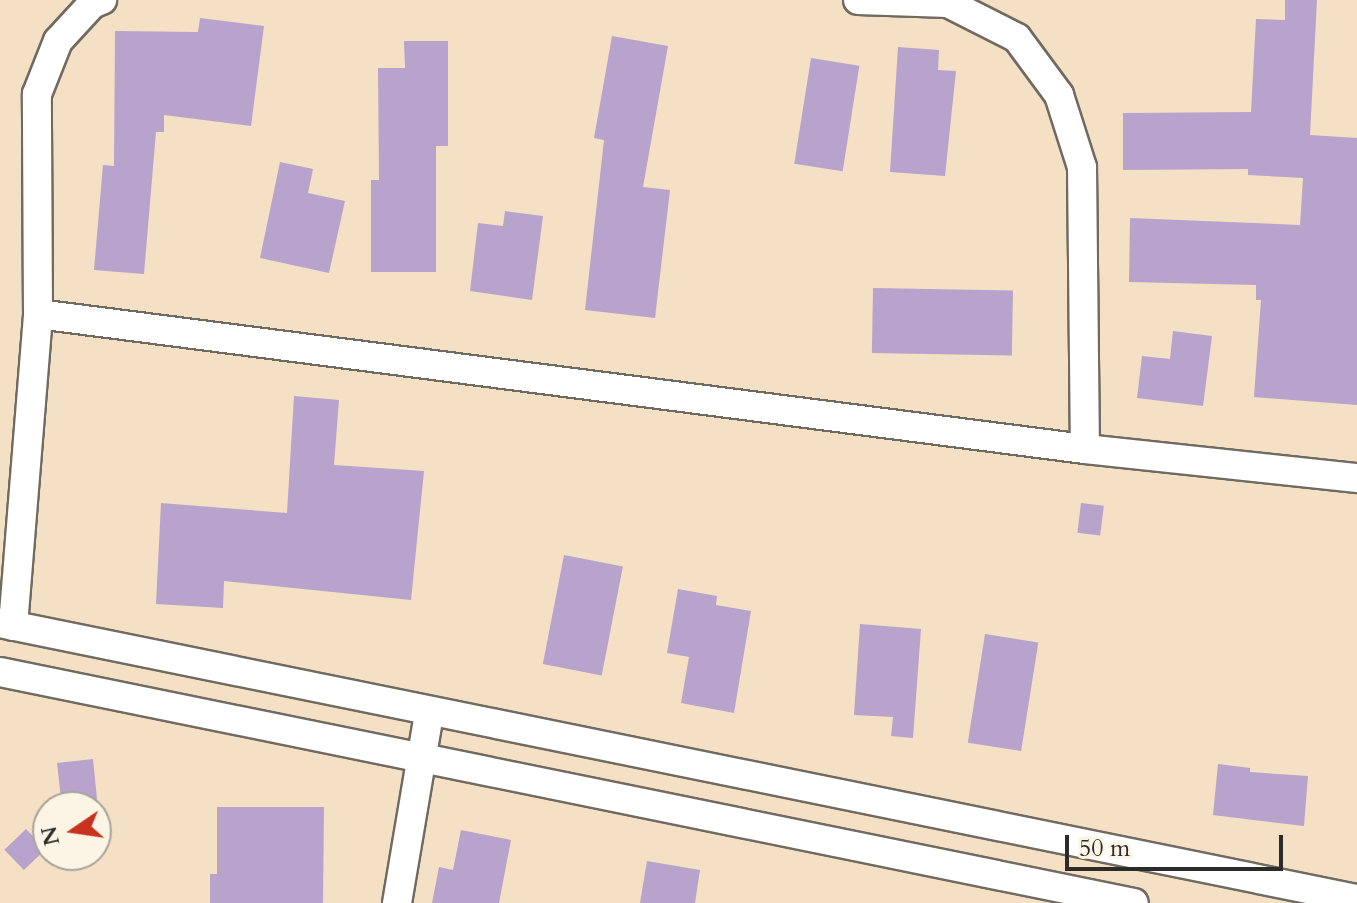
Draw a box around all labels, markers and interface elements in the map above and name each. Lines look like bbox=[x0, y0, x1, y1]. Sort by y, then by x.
north arrow bbox=[32, 791, 112, 871]
scale bar bbox=[1069, 819, 1287, 869]
text: N bbox=[34, 823, 67, 849]
text: 50 m bbox=[1079, 832, 1130, 865]

